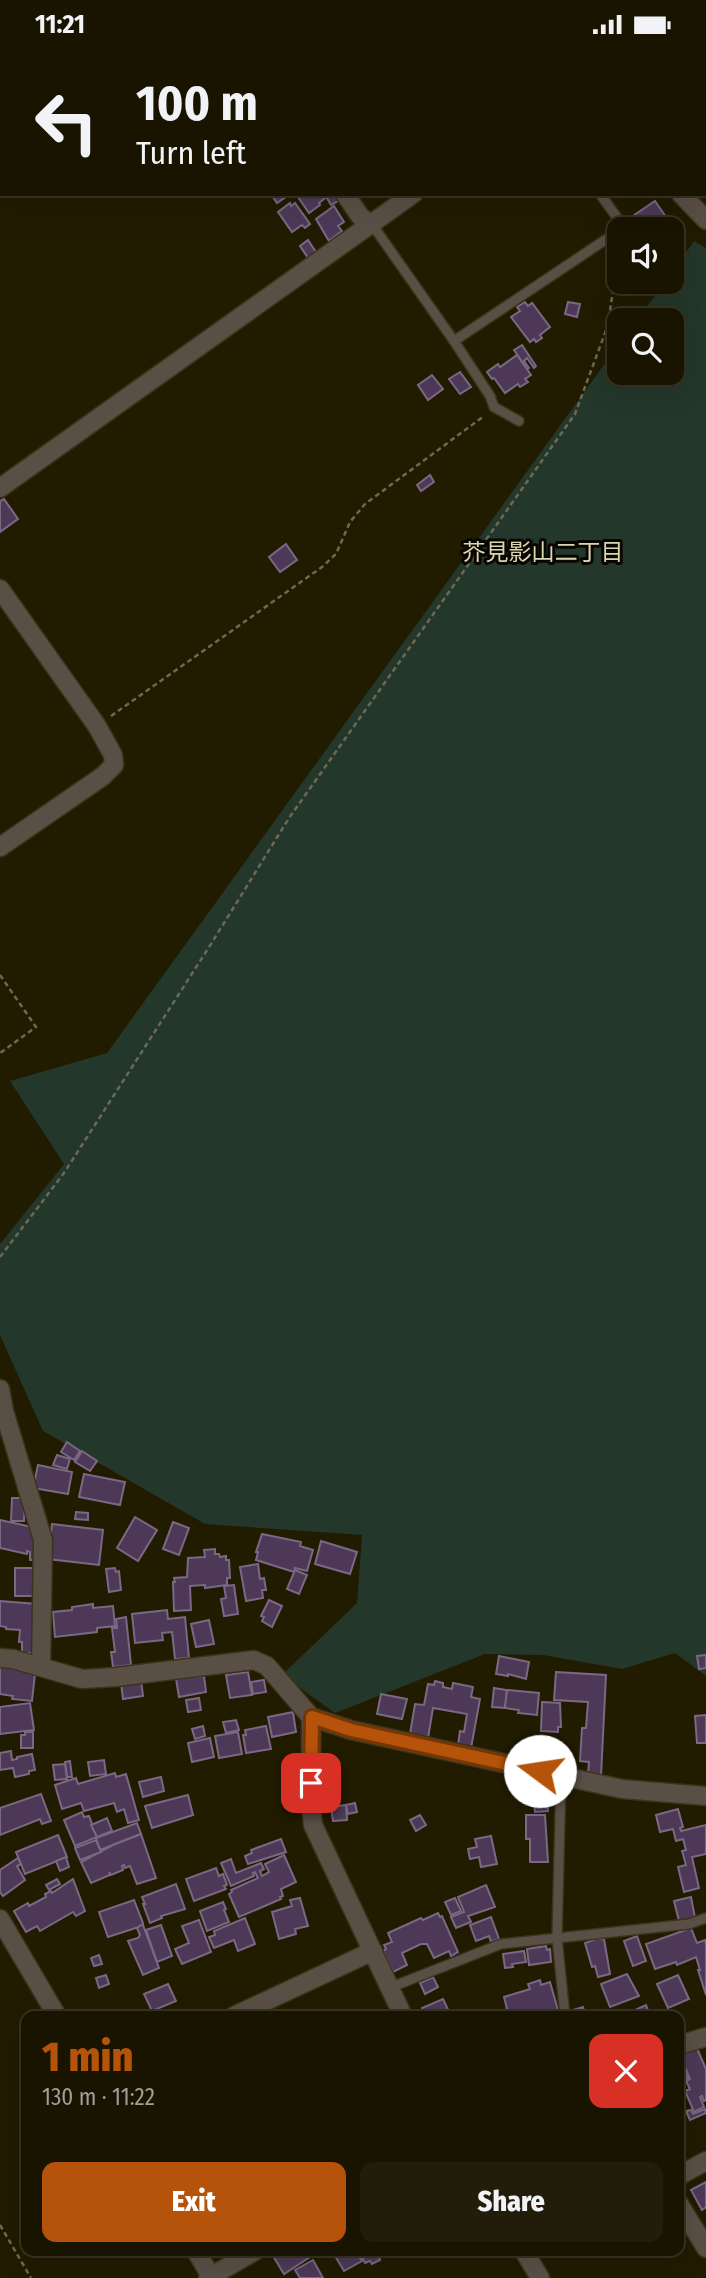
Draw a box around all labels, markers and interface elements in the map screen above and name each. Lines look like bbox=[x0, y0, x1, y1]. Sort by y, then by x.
text: 11:21 bbox=[35, 9, 85, 40]
text: 100 m bbox=[136, 74, 258, 133]
icon: left bbox=[21, 77, 112, 168]
text: Turn left bbox=[136, 134, 246, 172]
map controls bbox=[607, 217, 684, 385]
button: sound bbox=[607, 217, 684, 294]
button: search bbox=[607, 308, 684, 385]
district label: 芥見影山二丁目 bbox=[463, 538, 624, 566]
position arrow bbox=[503, 1734, 577, 1808]
pin bbox=[281, 1753, 341, 1813]
icon: arrive bbox=[292, 1764, 330, 1802]
text: 1 min bbox=[42, 2032, 133, 2082]
button: close bbox=[589, 2034, 663, 2108]
text: 130 m · 11:22 bbox=[42, 2083, 155, 2111]
button: Exit bbox=[42, 2162, 346, 2242]
button: Share bbox=[360, 2162, 663, 2242]

